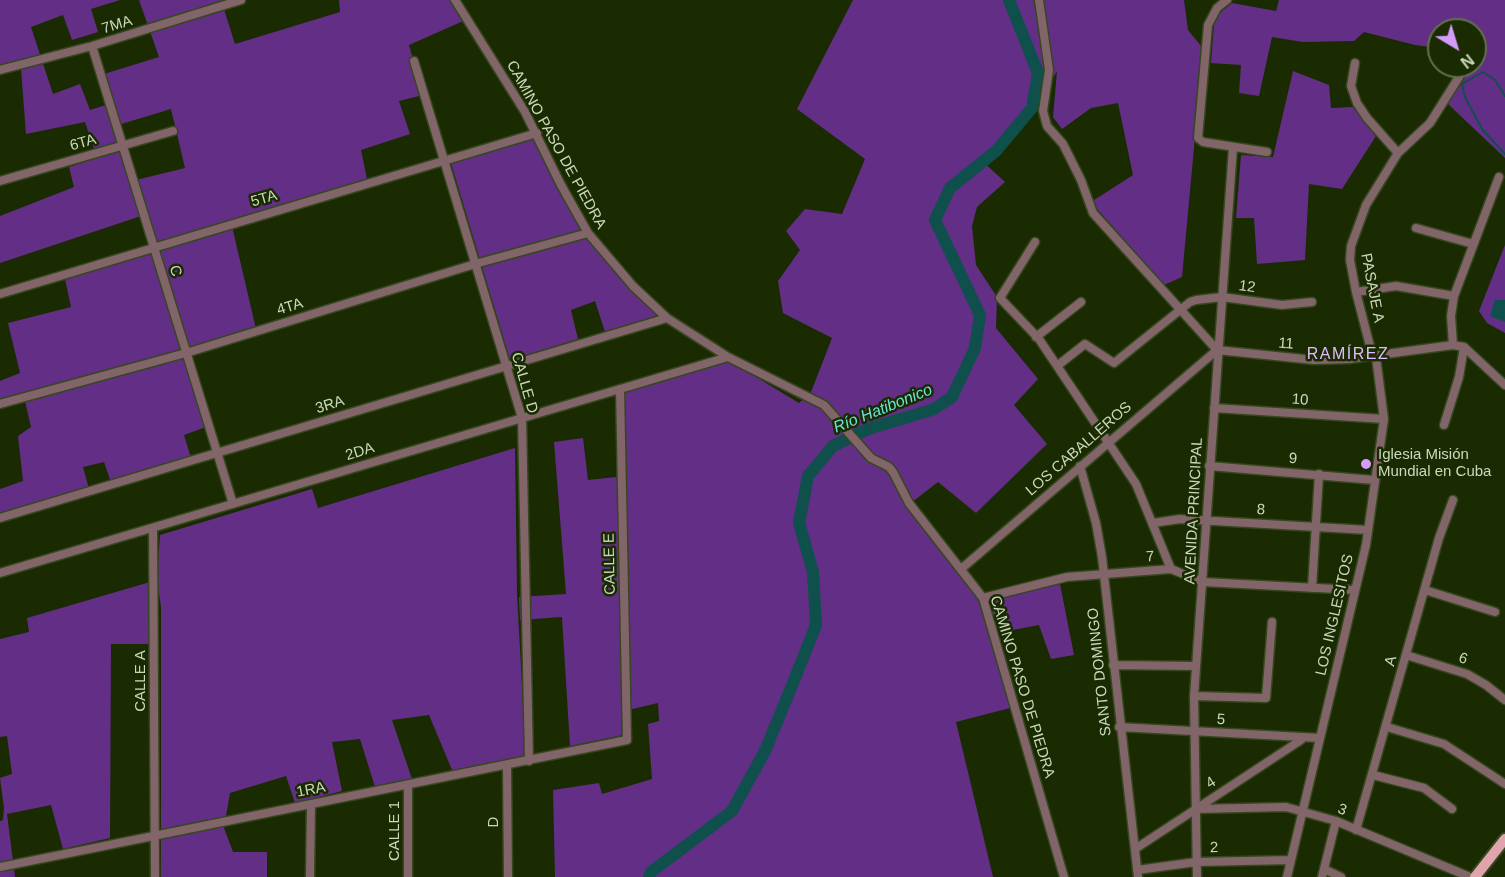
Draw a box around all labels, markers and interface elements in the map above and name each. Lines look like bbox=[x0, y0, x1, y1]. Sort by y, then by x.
street label: 7MA bbox=[100, 12, 134, 38]
north arrow bbox=[1427, 18, 1487, 78]
text: N bbox=[1457, 51, 1477, 71]
street label: CAMINO PASO DE PIEDRA bbox=[502, 58, 610, 232]
street label: 6TA bbox=[68, 131, 98, 155]
street label: 5TA bbox=[249, 187, 279, 211]
street label: PASAJE A bbox=[1356, 252, 1388, 324]
street label: C bbox=[165, 263, 185, 279]
street label: 12 bbox=[1237, 277, 1257, 297]
street label: 4TA bbox=[275, 295, 305, 319]
street label: 11 bbox=[1277, 334, 1295, 354]
district label: RAMÍREZ bbox=[1307, 345, 1389, 365]
street label: CALLE D bbox=[507, 350, 541, 416]
water label: Río Hatibonico bbox=[831, 380, 935, 438]
street label: 10 bbox=[1291, 390, 1309, 410]
street label: 3RA bbox=[313, 392, 347, 418]
street label: LOS CABALLEROS bbox=[1022, 398, 1136, 500]
street label: AVENIDA PRINCIPAL bbox=[1181, 437, 1207, 585]
street label: 2DA bbox=[343, 439, 377, 465]
place label: Iglesia Misión Mundial en Cuba bbox=[1378, 446, 1491, 481]
street label: 9 bbox=[1288, 450, 1298, 468]
marker: Iglesia Misión Mundial en Cuba bbox=[1359, 457, 1373, 471]
street label: 8 bbox=[1256, 501, 1266, 519]
street label: CALLE E bbox=[600, 533, 620, 595]
street label: 7 bbox=[1145, 548, 1155, 566]
street label: LOS INGLESITOS bbox=[1312, 553, 1358, 677]
street label: CAMINO PASO DE PIEDRA bbox=[986, 594, 1058, 780]
street label: SANTO DOMINGO bbox=[1084, 607, 1116, 737]
street label: 6 bbox=[1456, 649, 1470, 669]
street label: CALLE A bbox=[132, 650, 150, 712]
street label: A bbox=[1381, 654, 1401, 668]
street label: 5 bbox=[1216, 711, 1226, 729]
street label: 4 bbox=[1203, 773, 1219, 793]
street label: 1RA bbox=[295, 778, 327, 802]
street label: 3 bbox=[1335, 800, 1349, 820]
street label: CALLE 1 bbox=[386, 801, 404, 861]
street label: D bbox=[485, 817, 503, 827]
street label: 2 bbox=[1210, 839, 1218, 857]

